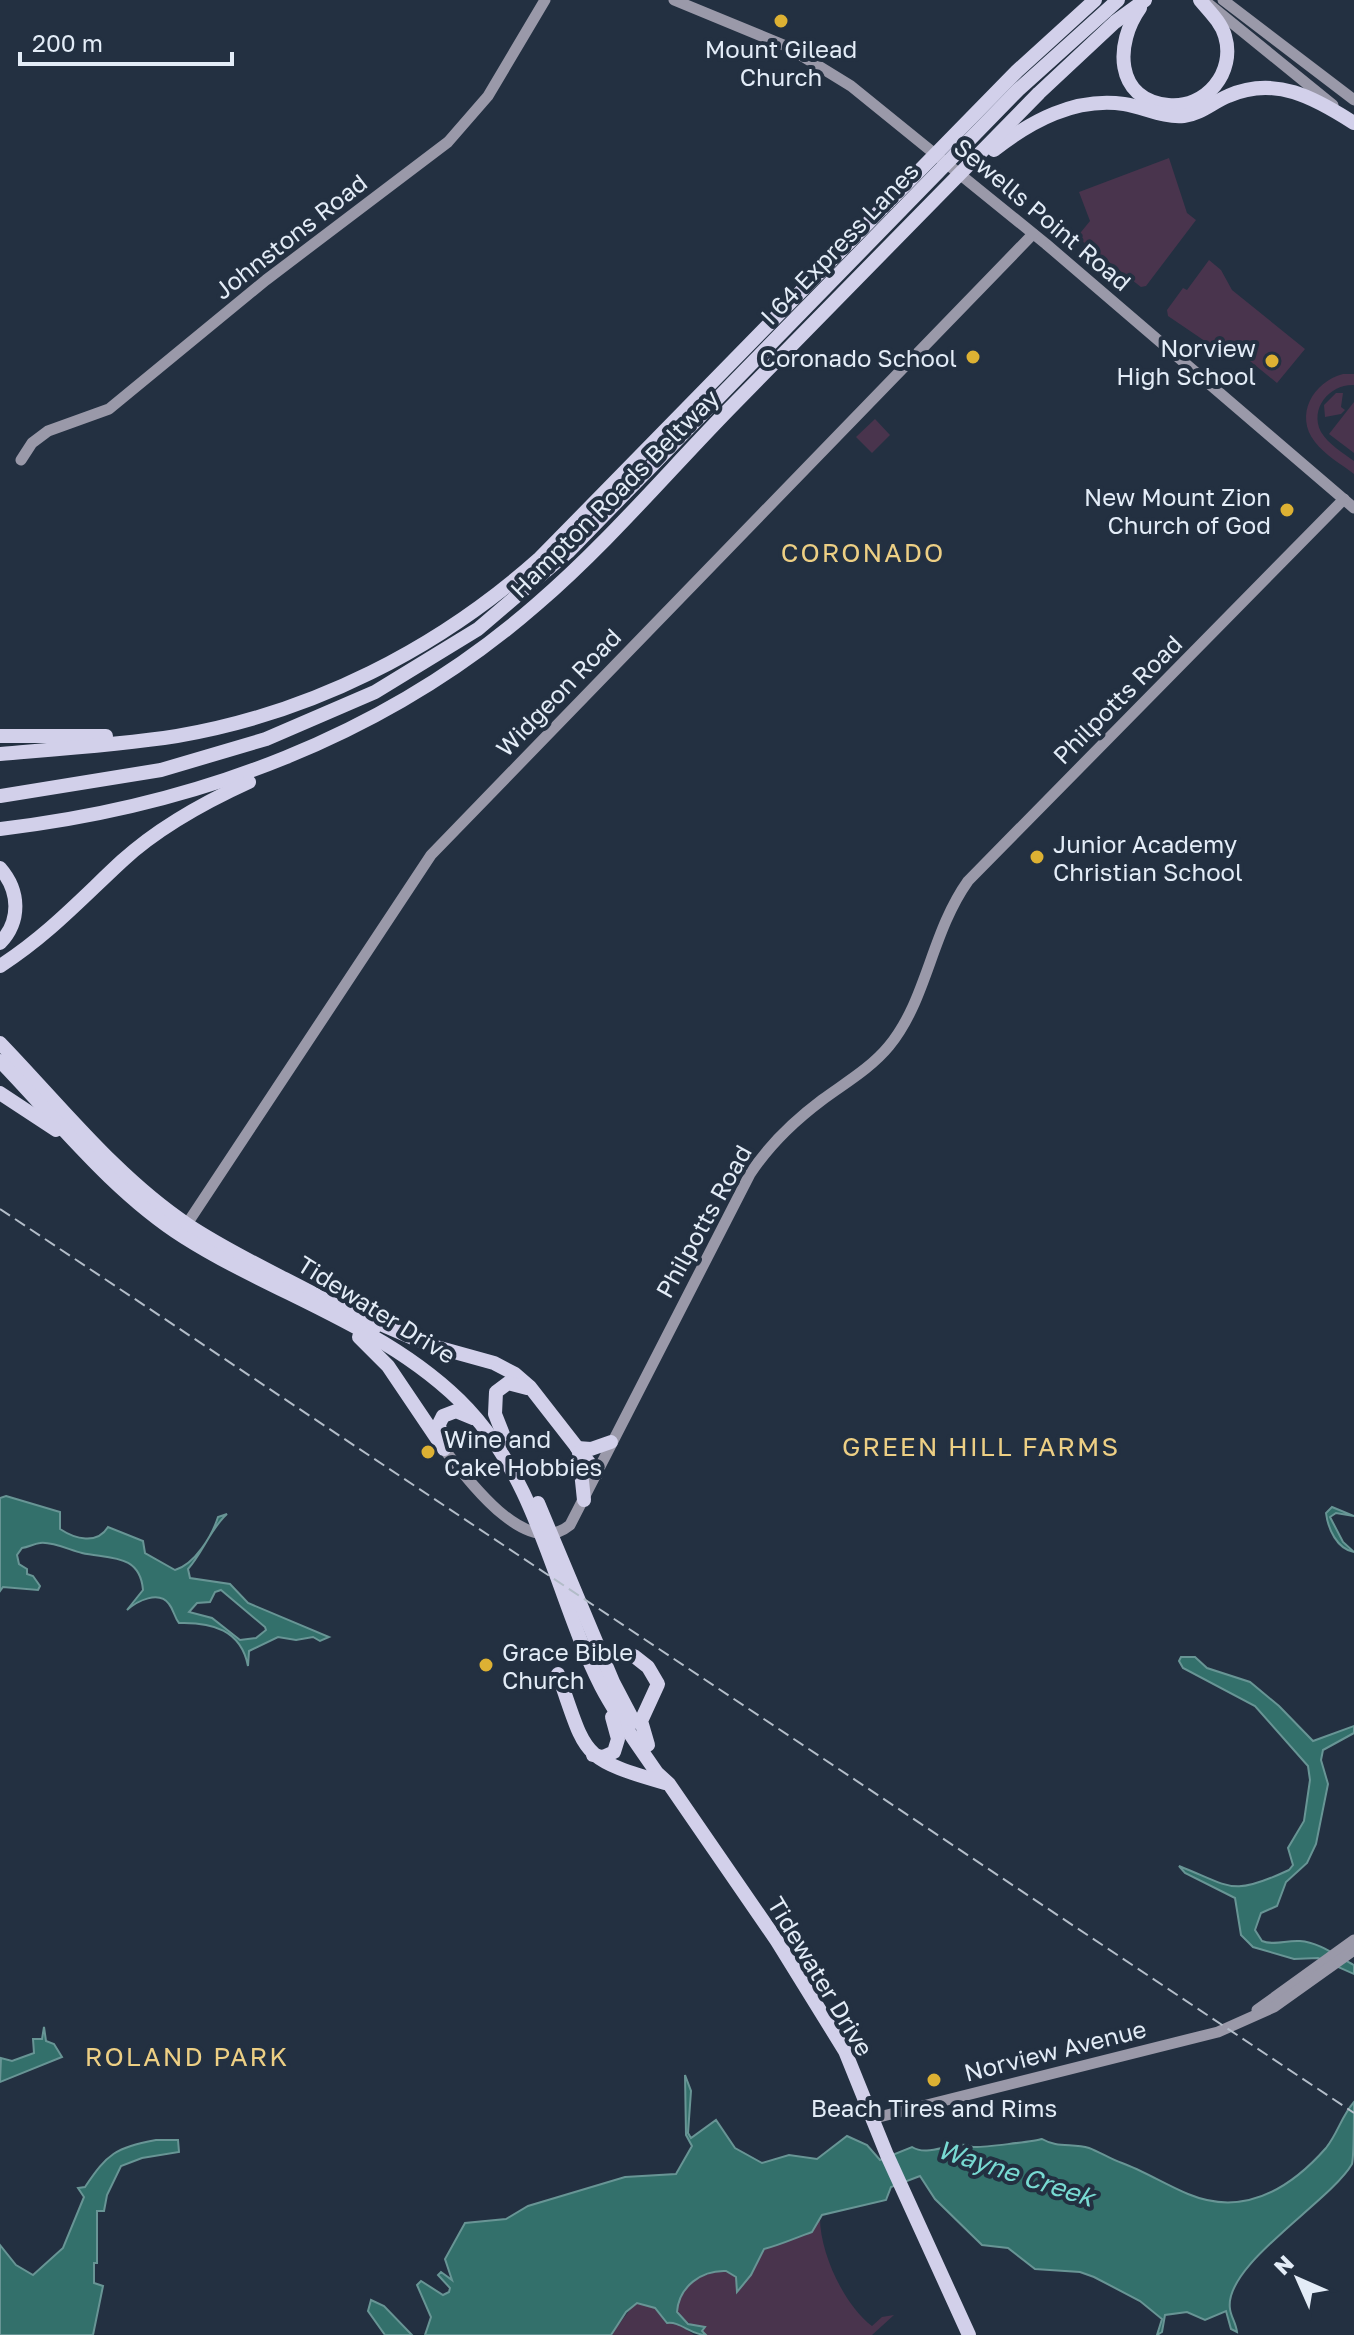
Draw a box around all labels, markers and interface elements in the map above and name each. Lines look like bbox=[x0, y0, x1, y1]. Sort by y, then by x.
marker: Mount Gilead Church bbox=[772, 12, 790, 30]
scale bar bbox=[20, 16, 232, 66]
text: 200 m bbox=[32, 28, 103, 57]
place label: Mount Gilead Church bbox=[705, 34, 857, 91]
street label: Sewells Point Road bbox=[949, 132, 1137, 296]
street label: I 64 Express Lanes bbox=[754, 156, 924, 330]
street label: Johnstons Road bbox=[208, 167, 372, 305]
place label: Norview High School bbox=[1116, 333, 1256, 390]
place label: Coronado School bbox=[760, 343, 957, 372]
marker: Coronado School bbox=[964, 348, 982, 366]
marker: Norview High School bbox=[1263, 352, 1281, 370]
street label: Hampton Roads Beltway bbox=[504, 383, 724, 603]
place label: New Mount Zion Church of God bbox=[1084, 482, 1271, 539]
marker: New Mount Zion Church of God bbox=[1278, 501, 1296, 519]
district label: CORONADO bbox=[781, 537, 945, 568]
street label: Widgeon Road bbox=[490, 622, 626, 762]
street label: Philpotts Road bbox=[1047, 629, 1187, 769]
place label: Junior Academy Christian School bbox=[1053, 829, 1243, 886]
marker: Junior Academy Christian School bbox=[1028, 848, 1046, 866]
street label: Philpotts Road bbox=[649, 1140, 757, 1302]
street label: Tidewater Drive bbox=[293, 1249, 461, 1369]
place label: Wine and Cake Hobbies bbox=[444, 1424, 602, 1481]
district label: GREEN HILL FARMS bbox=[842, 1431, 1120, 1462]
marker: Wine and Cake Hobbies bbox=[419, 1443, 437, 1461]
place label: Grace Bible Church bbox=[502, 1637, 633, 1694]
marker: Grace Bible Church bbox=[477, 1656, 495, 1674]
street label: Tidewater Drive bbox=[762, 1891, 880, 2061]
street label: Norview Avenue bbox=[961, 2013, 1149, 2087]
district label: ROLAND PARK bbox=[85, 2041, 289, 2072]
marker: Beach Tires and Rims bbox=[925, 2071, 943, 2089]
place label: Beach Tires and Rims bbox=[811, 2093, 1057, 2122]
water label: Wayne Creek bbox=[934, 2133, 1100, 2214]
north arrow bbox=[1258, 2239, 1338, 2319]
text: N bbox=[1268, 2249, 1299, 2280]

